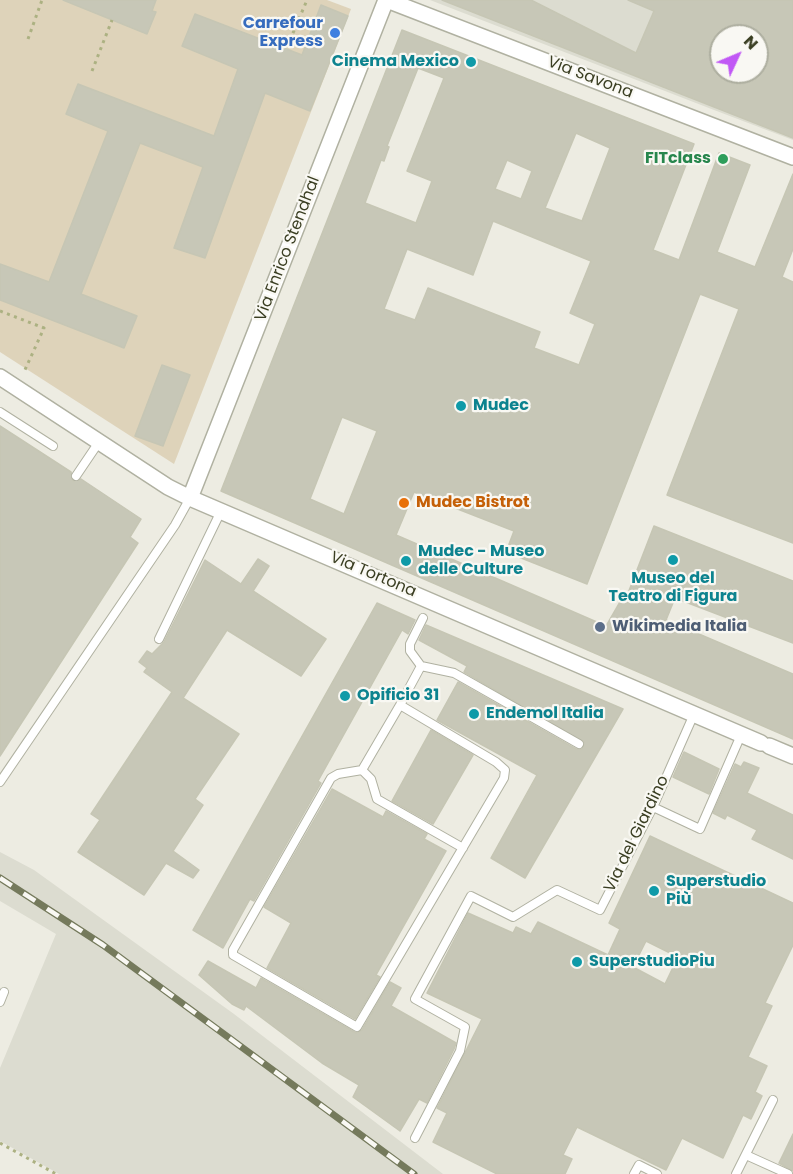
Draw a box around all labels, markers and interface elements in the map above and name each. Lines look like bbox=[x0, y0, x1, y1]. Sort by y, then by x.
place label: Carrefour Express bbox=[243, 14, 323, 52]
north arrow bbox=[709, 24, 769, 84]
marker: Carrefour Express bbox=[328, 26, 342, 40]
text: N bbox=[738, 30, 763, 55]
place label: Cinema Mexico bbox=[332, 52, 459, 72]
street label: Via Savona bbox=[544, 53, 636, 103]
marker: Cinema Mexico bbox=[464, 55, 478, 69]
place label: FITclass bbox=[645, 149, 711, 169]
marker: FITclass bbox=[716, 152, 730, 166]
street label: Via Enrico Stendhal bbox=[252, 174, 324, 324]
place label: Mudec bbox=[473, 396, 529, 416]
marker: Mudec bbox=[454, 399, 468, 413]
place label: Mudec Bistrot bbox=[416, 493, 529, 513]
marker: Mudec Bistrot bbox=[397, 496, 411, 510]
place label: Mudec - Museo delle Culture bbox=[418, 542, 544, 580]
street label: Via Tortona bbox=[327, 548, 419, 602]
marker: Museo del Teatro di Figura bbox=[666, 553, 680, 567]
marker: Mudec - Museo delle Culture bbox=[399, 554, 413, 568]
place label: Museo del Teatro di Figura bbox=[609, 569, 737, 607]
place label: Wikimedia Italia bbox=[612, 617, 747, 637]
marker: Wikimedia Italia bbox=[593, 620, 607, 634]
place label: Opificio 31 bbox=[357, 686, 439, 706]
marker: Opificio 31 bbox=[338, 689, 352, 703]
place label: Endemol Italia bbox=[486, 704, 604, 724]
marker: Endemol Italia bbox=[467, 707, 481, 721]
street label: Via del Giardino bbox=[600, 773, 674, 895]
place label: Superstudio Più bbox=[666, 872, 766, 910]
marker: Superstudio Più bbox=[647, 884, 661, 898]
place label: SuperstudioPiu bbox=[589, 952, 715, 972]
marker: SuperstudioPiu bbox=[570, 955, 584, 969]

